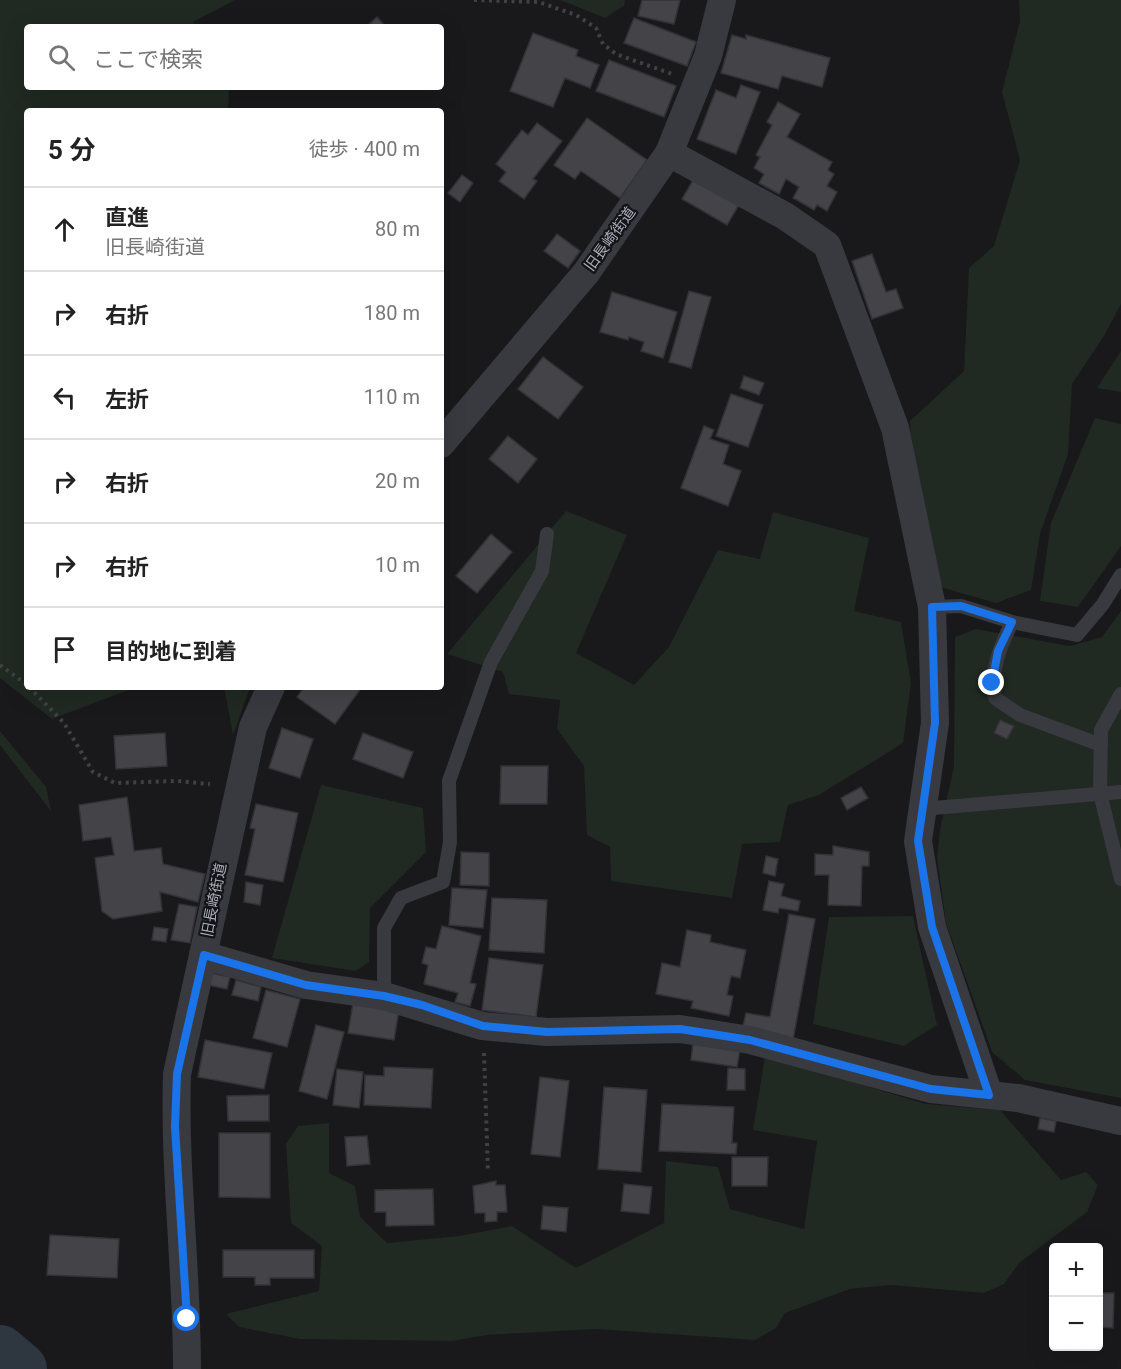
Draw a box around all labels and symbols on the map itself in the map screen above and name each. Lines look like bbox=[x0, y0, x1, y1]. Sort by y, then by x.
street label: 旧長崎街道 bbox=[581, 203, 639, 275]
route end bbox=[978, 669, 1004, 695]
street label: 旧長崎街道 bbox=[198, 861, 230, 939]
route start bbox=[173, 1305, 199, 1331]

